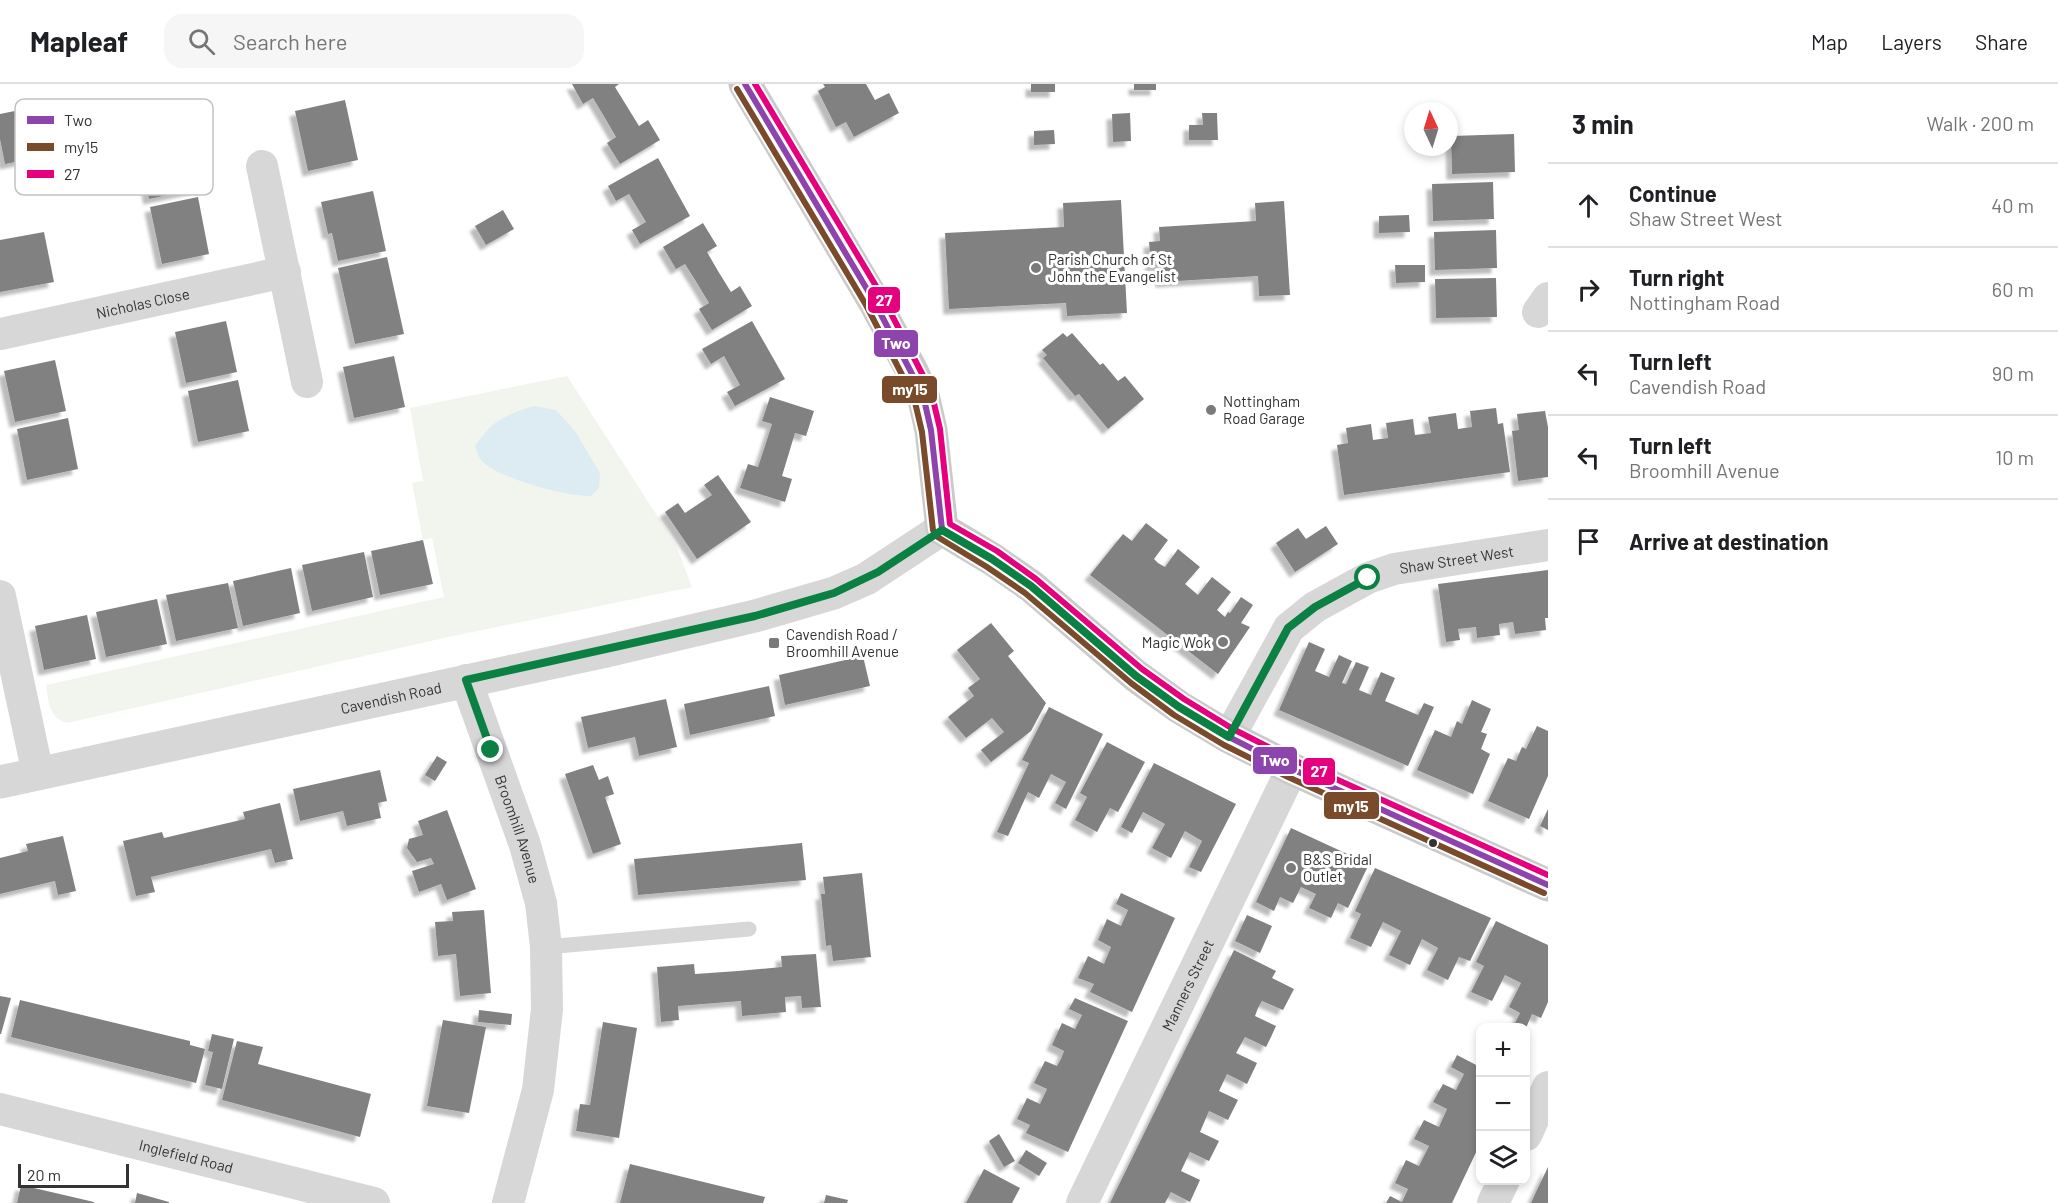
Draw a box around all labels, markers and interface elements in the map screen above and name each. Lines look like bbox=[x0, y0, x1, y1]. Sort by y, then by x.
search box bbox=[164, 14, 584, 68]
text: Mapleaf bbox=[30, 24, 128, 58]
icon: search bbox=[185, 25, 218, 58]
text: Search here bbox=[233, 28, 347, 54]
text: Map bbox=[1811, 29, 1848, 54]
text: Layers bbox=[1881, 29, 1942, 54]
text: Share bbox=[1975, 29, 2028, 54]
legend bbox=[15, 99, 213, 195]
north arrow bbox=[1404, 102, 1458, 156]
text: 3 min bbox=[1572, 108, 1634, 139]
text: Two bbox=[64, 110, 93, 129]
text: Walk · 200 m bbox=[1926, 111, 2034, 135]
text: my15 bbox=[64, 137, 98, 156]
text: 27 bbox=[64, 164, 81, 183]
text: Continue bbox=[1629, 180, 1717, 206]
icon: ahead bbox=[1572, 189, 1605, 222]
text: 40 m bbox=[1991, 193, 2034, 217]
text: Shaw Street West bbox=[1629, 206, 1783, 230]
place label: Parish Church of St John the Evangelist bbox=[1048, 250, 1176, 285]
marker: Parish Church of St John the Evangelist bbox=[1029, 261, 1043, 275]
text: Turn right bbox=[1629, 264, 1724, 290]
icon: right bbox=[1572, 273, 1605, 306]
text: 60 m bbox=[1992, 277, 2034, 301]
street label: Nicholas Close bbox=[94, 284, 191, 322]
line badge: 27 bbox=[867, 286, 901, 314]
text: 27 bbox=[876, 290, 893, 309]
text: Nottingham Road bbox=[1629, 290, 1780, 314]
line badge: Two bbox=[873, 329, 919, 358]
text: Two bbox=[881, 333, 911, 352]
text: Turn left bbox=[1629, 348, 1712, 374]
icon: left bbox=[1572, 357, 1605, 390]
text: 90 m bbox=[1992, 361, 2034, 385]
text: Cavendish Road bbox=[1629, 374, 1766, 398]
line badge: my15 bbox=[881, 375, 938, 404]
text: my15 bbox=[892, 379, 928, 398]
place label: Nottingham Road Garage bbox=[1223, 392, 1305, 427]
marker: Nottingham Road Garage bbox=[1204, 403, 1218, 417]
text: Turn left bbox=[1629, 432, 1712, 458]
icon: left bbox=[1572, 441, 1605, 474]
text: 10 m bbox=[1995, 445, 2034, 469]
text: Broomhill Avenue bbox=[1629, 458, 1780, 482]
icon: arrive bbox=[1572, 525, 1605, 558]
text: Arrive at destination bbox=[1629, 528, 1828, 554]
street label: Shaw Street West bbox=[1398, 541, 1515, 577]
route start bbox=[1354, 564, 1380, 590]
place label: Cavendish Road / Broomhill Avenue bbox=[786, 625, 899, 660]
place label: Magic Wok bbox=[1142, 633, 1211, 651]
marker: Magic Wok bbox=[1216, 635, 1230, 649]
marker: Cavendish Road / Broomhill Avenue bbox=[767, 636, 781, 650]
street label: Cavendish Road bbox=[339, 678, 443, 717]
route end bbox=[477, 736, 503, 762]
line badge: Two bbox=[1252, 746, 1298, 775]
text: Two bbox=[1260, 750, 1290, 769]
line badge: 27 bbox=[1302, 757, 1336, 786]
text: 27 bbox=[1311, 761, 1328, 780]
street label: Broomhill Avenue bbox=[492, 772, 544, 885]
line badge: my15 bbox=[1323, 791, 1380, 820]
text: my15 bbox=[1333, 796, 1369, 815]
unlabelled marker bbox=[1427, 837, 1439, 849]
place label: B&S Bridal Outlet bbox=[1303, 850, 1372, 885]
marker: B&S Bridal Outlet bbox=[1284, 861, 1298, 875]
street label: Manners Street bbox=[1158, 937, 1217, 1034]
map controls bbox=[1476, 1023, 1530, 1185]
button: + bbox=[1476, 1023, 1530, 1077]
button: − bbox=[1476, 1077, 1530, 1131]
button: layers bbox=[1476, 1131, 1530, 1185]
street label: Inglefield Road bbox=[137, 1135, 235, 1176]
scale bar bbox=[18, 1161, 129, 1188]
text: 20 m bbox=[27, 1165, 61, 1184]

